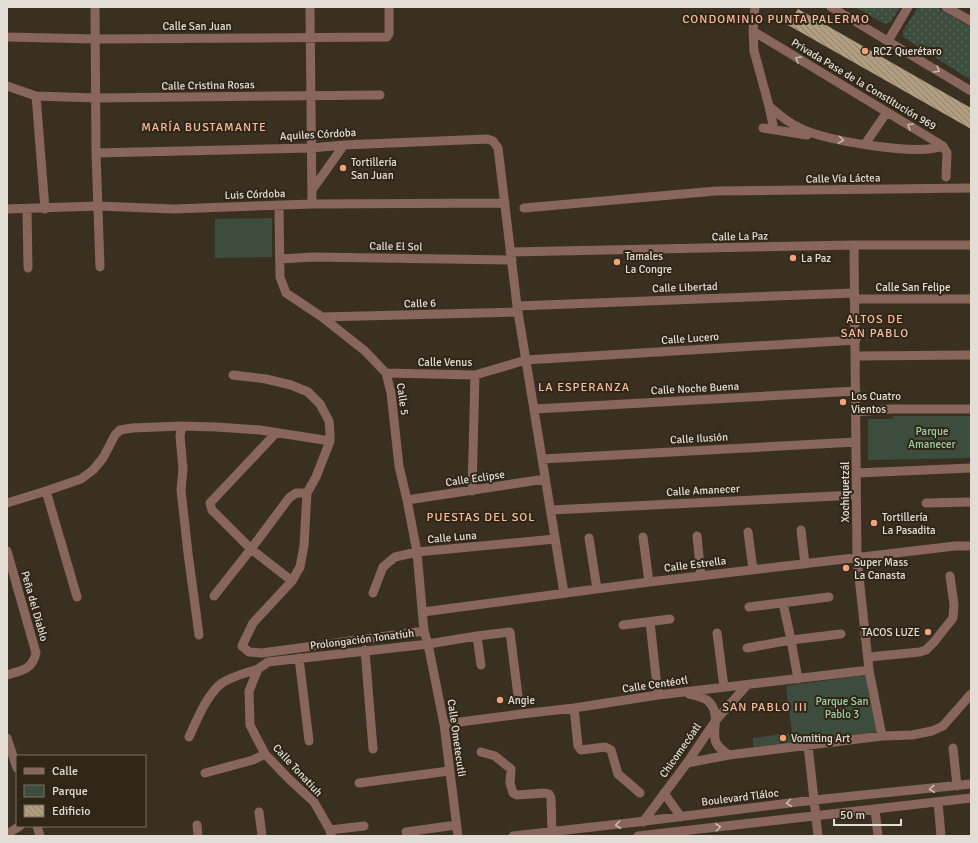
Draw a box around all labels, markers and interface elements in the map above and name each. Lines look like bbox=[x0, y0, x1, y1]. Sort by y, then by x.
district label: CONDOMINIO PUNTA PALERMO bbox=[682, 12, 870, 27]
street label: Calle San Juan bbox=[163, 20, 231, 33]
street label: Privada Pase de la Constitución 969 bbox=[789, 36, 939, 133]
place label: RCZ Querétaro bbox=[873, 45, 942, 58]
marker: RCZ Querétaro bbox=[860, 46, 870, 56]
one-way arrow bbox=[795, 56, 802, 63]
one-way arrow bbox=[933, 66, 940, 73]
street label: Calle Cristina Rosas bbox=[161, 78, 255, 93]
district label: MARÍA BUSTAMANTE bbox=[141, 120, 267, 135]
one-way arrow bbox=[907, 123, 914, 130]
street label: Aquiles Córdoba bbox=[280, 126, 357, 143]
one-way arrow bbox=[838, 135, 844, 144]
place label: Tortillería San Juan bbox=[351, 156, 397, 182]
marker: Tortillería San Juan bbox=[338, 163, 348, 173]
street label: Calle Vía Láctea bbox=[806, 171, 881, 186]
street label: Luis Córdoba bbox=[224, 187, 286, 202]
street label: Calle La Paz bbox=[712, 230, 768, 243]
street label: Calle El Sol bbox=[369, 240, 423, 253]
place label: Tamales La Congre bbox=[625, 250, 672, 276]
place label: La Paz bbox=[801, 252, 831, 265]
marker: La Paz bbox=[788, 253, 798, 263]
marker: Tamales La Congre bbox=[612, 257, 622, 267]
street label: Calle Libertad bbox=[652, 280, 718, 295]
street label: Calle San Felipe bbox=[876, 281, 950, 294]
street label: Calle 6 bbox=[404, 296, 436, 311]
district label: ALTOS DE SAN PABLO bbox=[841, 312, 909, 341]
street label: Calle Lucero bbox=[661, 330, 720, 347]
street label: Calle Venus bbox=[418, 356, 472, 369]
district label: LA ESPERANZA bbox=[538, 380, 630, 395]
street label: Calle Noche Buena bbox=[651, 380, 740, 397]
street label: Calle 5 bbox=[394, 382, 411, 416]
place label: Los Cuatro Vientos bbox=[851, 390, 901, 416]
marker: Los Cuatro Vientos bbox=[838, 397, 848, 407]
park label: Parque Amanecer bbox=[908, 425, 956, 451]
street label: Calle Ilusión bbox=[670, 430, 728, 447]
street label: Xochiquetzál bbox=[839, 461, 852, 523]
street label: Calle Eclipse bbox=[445, 468, 506, 489]
street label: Calle Amanecer bbox=[666, 482, 740, 499]
district label: PUESTAS DEL SOL bbox=[427, 510, 535, 525]
place label: Tortillería La Pasadita bbox=[882, 511, 936, 537]
marker: Tortillería La Pasadita bbox=[869, 518, 879, 528]
street label: Calle Luna bbox=[427, 529, 478, 546]
street label: Calle Estrella bbox=[663, 554, 727, 575]
place label: Super Mass La Canasta bbox=[854, 556, 908, 582]
marker: Super Mass La Canasta bbox=[841, 563, 851, 573]
street label: Peña del Diablo bbox=[18, 569, 51, 643]
place label: TACOS LUZE bbox=[861, 626, 920, 639]
street label: Prolongación Tonatíuh bbox=[309, 627, 415, 652]
marker: TACOS LUZE bbox=[923, 627, 933, 637]
street label: Calle Centéotl bbox=[621, 673, 689, 696]
place label: Angie bbox=[508, 694, 535, 707]
marker: Angie bbox=[495, 695, 505, 705]
park label: Parque San Pablo 3 bbox=[816, 695, 868, 721]
street label: Calle Ometecutli bbox=[445, 698, 468, 778]
district label: SAN PABLO III bbox=[722, 700, 808, 715]
street label: Chicomecóatl bbox=[657, 720, 704, 780]
place label: Vomiting Art bbox=[791, 732, 850, 745]
marker: Vomiting Art bbox=[778, 733, 788, 743]
street label: Calle Tonatiuh bbox=[270, 741, 325, 799]
legend bbox=[16, 755, 146, 827]
text: Calle bbox=[52, 764, 78, 779]
text: Parque bbox=[52, 784, 88, 799]
one-way arrow bbox=[929, 784, 935, 793]
street label: Boulevard Tláloc bbox=[701, 786, 780, 809]
one-way arrow bbox=[786, 799, 792, 808]
scale bar bbox=[834, 801, 901, 827]
text: Edificio bbox=[52, 804, 90, 819]
text: 50 m bbox=[840, 808, 865, 823]
one-way arrow bbox=[615, 820, 621, 829]
one-way arrow bbox=[715, 823, 721, 832]

